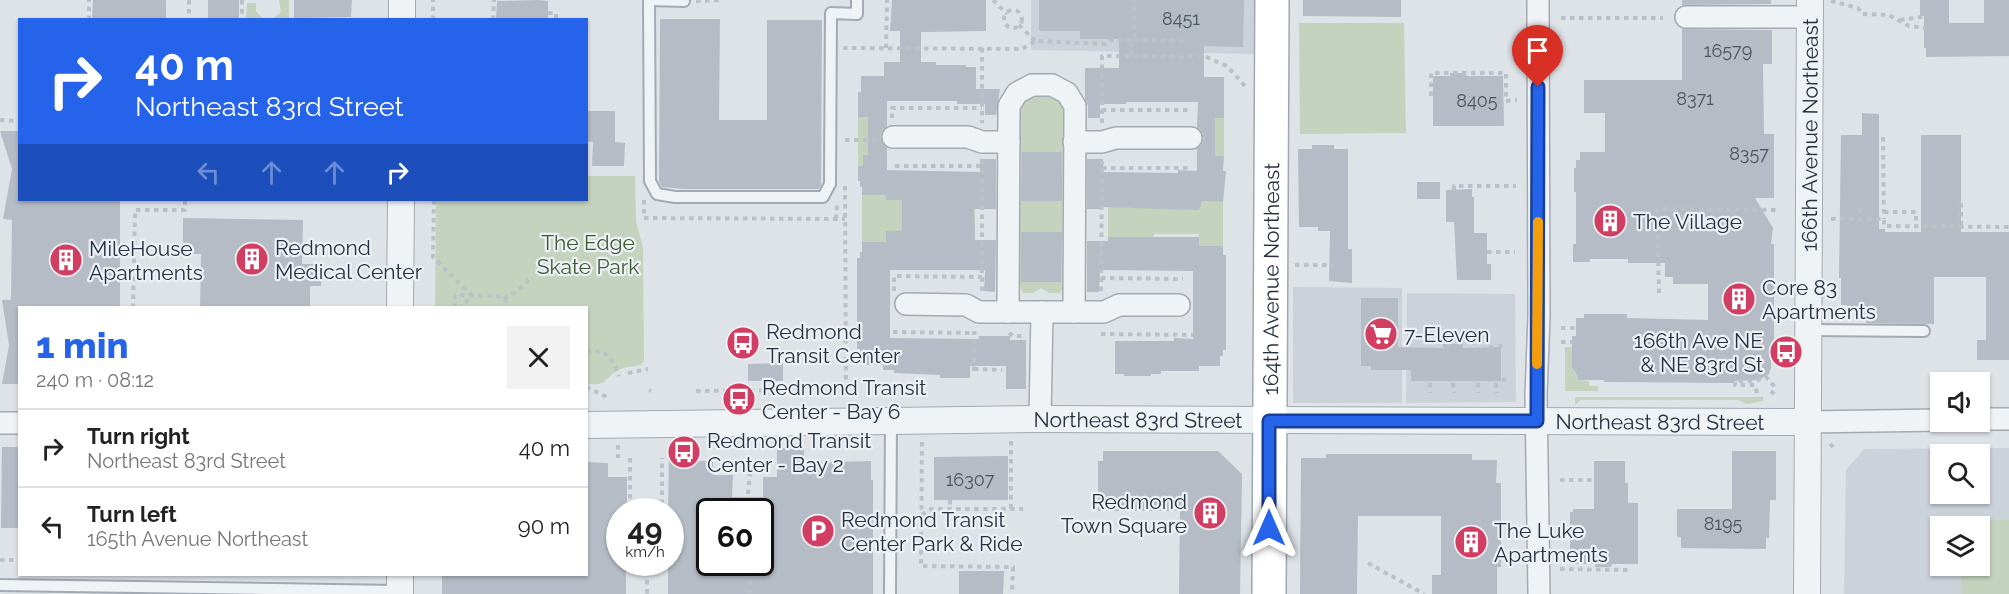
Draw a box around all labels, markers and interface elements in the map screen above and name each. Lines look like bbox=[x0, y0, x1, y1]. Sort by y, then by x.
house number: 8451 bbox=[1162, 8, 1200, 29]
street label: 166th Avenue Northeast bbox=[1796, 18, 1822, 252]
pin bbox=[1512, 25, 1563, 87]
icon: arrive bbox=[1521, 34, 1554, 67]
house number: 16579 bbox=[1704, 40, 1752, 61]
text: 40 m bbox=[135, 41, 234, 90]
icon: right bbox=[36, 42, 114, 120]
house number: 8371 bbox=[1676, 88, 1714, 109]
house number: 8405 bbox=[1456, 90, 1498, 111]
text: Northeast 83rd Street bbox=[135, 91, 404, 122]
house number: 8357 bbox=[1729, 143, 1769, 164]
icon: left bbox=[192, 156, 225, 189]
icon: ahead bbox=[255, 156, 288, 189]
icon: ahead bbox=[318, 156, 351, 189]
icon: right bbox=[381, 156, 414, 189]
street label: 164th Avenue Northeast bbox=[1258, 163, 1284, 395]
building icon: The Village bbox=[1592, 203, 1628, 239]
place label: The Village bbox=[1633, 209, 1742, 234]
park label: The Edge Skate Park bbox=[537, 230, 639, 279]
place label: Redmond Medical Center bbox=[275, 235, 423, 284]
place label: MileHouse Apartments bbox=[89, 236, 203, 285]
building icon: Redmond Medical Center bbox=[234, 241, 270, 277]
building icon: MileHouse Apartments bbox=[48, 242, 84, 278]
place label: Core 83 Apartments bbox=[1762, 275, 1876, 324]
building icon: Core 83 Apartments bbox=[1721, 281, 1757, 317]
supermarket icon: 7-Eleven bbox=[1363, 316, 1399, 352]
place label: Redmond Transit Center bbox=[766, 319, 901, 368]
place label: 7-Eleven bbox=[1404, 322, 1489, 347]
text: 1 min bbox=[36, 324, 128, 366]
bus stop icon: Redmond Transit Center bbox=[725, 325, 761, 361]
button: close bbox=[507, 326, 570, 389]
place label: 166th Ave NE & NE 83rd St bbox=[1634, 328, 1763, 377]
bus stop icon: 166th Ave NE & NE 83rd St bbox=[1768, 334, 1804, 370]
text: 240 m · 08:12 bbox=[36, 368, 154, 392]
map controls bbox=[1930, 372, 1990, 576]
button: sound bbox=[1930, 372, 1990, 432]
place label: Redmond Transit Center - Bay 6 bbox=[762, 375, 926, 424]
bus stop icon: Redmond Transit Center - Bay 6 bbox=[721, 381, 757, 417]
street label: Northeast 83rd Street bbox=[1033, 406, 1243, 432]
street label: Northeast 83rd Street bbox=[1555, 409, 1765, 434]
text: Turn right bbox=[87, 423, 190, 449]
place label: Redmond Transit Center - Bay 2 bbox=[707, 428, 871, 477]
icon: right bbox=[36, 432, 69, 465]
bus stop icon: Redmond Transit Center - Bay 2 bbox=[666, 434, 702, 470]
text: 40 m bbox=[519, 435, 570, 461]
button: search bbox=[1930, 444, 1990, 504]
text: Northeast 83rd Street bbox=[87, 449, 286, 473]
house number: 16307 bbox=[946, 469, 995, 490]
place label: Redmond Town Square bbox=[1061, 489, 1187, 538]
building icon: Redmond Town Square bbox=[1192, 495, 1228, 531]
position arrow bbox=[1237, 496, 1301, 560]
speed limit sign: 60 bbox=[696, 498, 774, 576]
text: Turn left bbox=[87, 501, 177, 527]
place label: Redmond Transit Center Park & Ride bbox=[841, 507, 1022, 556]
icon: left bbox=[36, 510, 69, 543]
text: 49 bbox=[628, 512, 662, 547]
text: 90 m bbox=[518, 513, 570, 539]
parking icon: Redmond Transit Center Park & Ride bbox=[800, 513, 836, 549]
house number: 8195 bbox=[1704, 513, 1743, 534]
button: layers bbox=[1930, 516, 1990, 576]
place label: The Luke Apartments bbox=[1494, 518, 1608, 567]
building icon: The Luke Apartments bbox=[1453, 524, 1489, 560]
text: 165th Avenue Northeast bbox=[87, 527, 308, 551]
text: km/h bbox=[625, 543, 665, 561]

